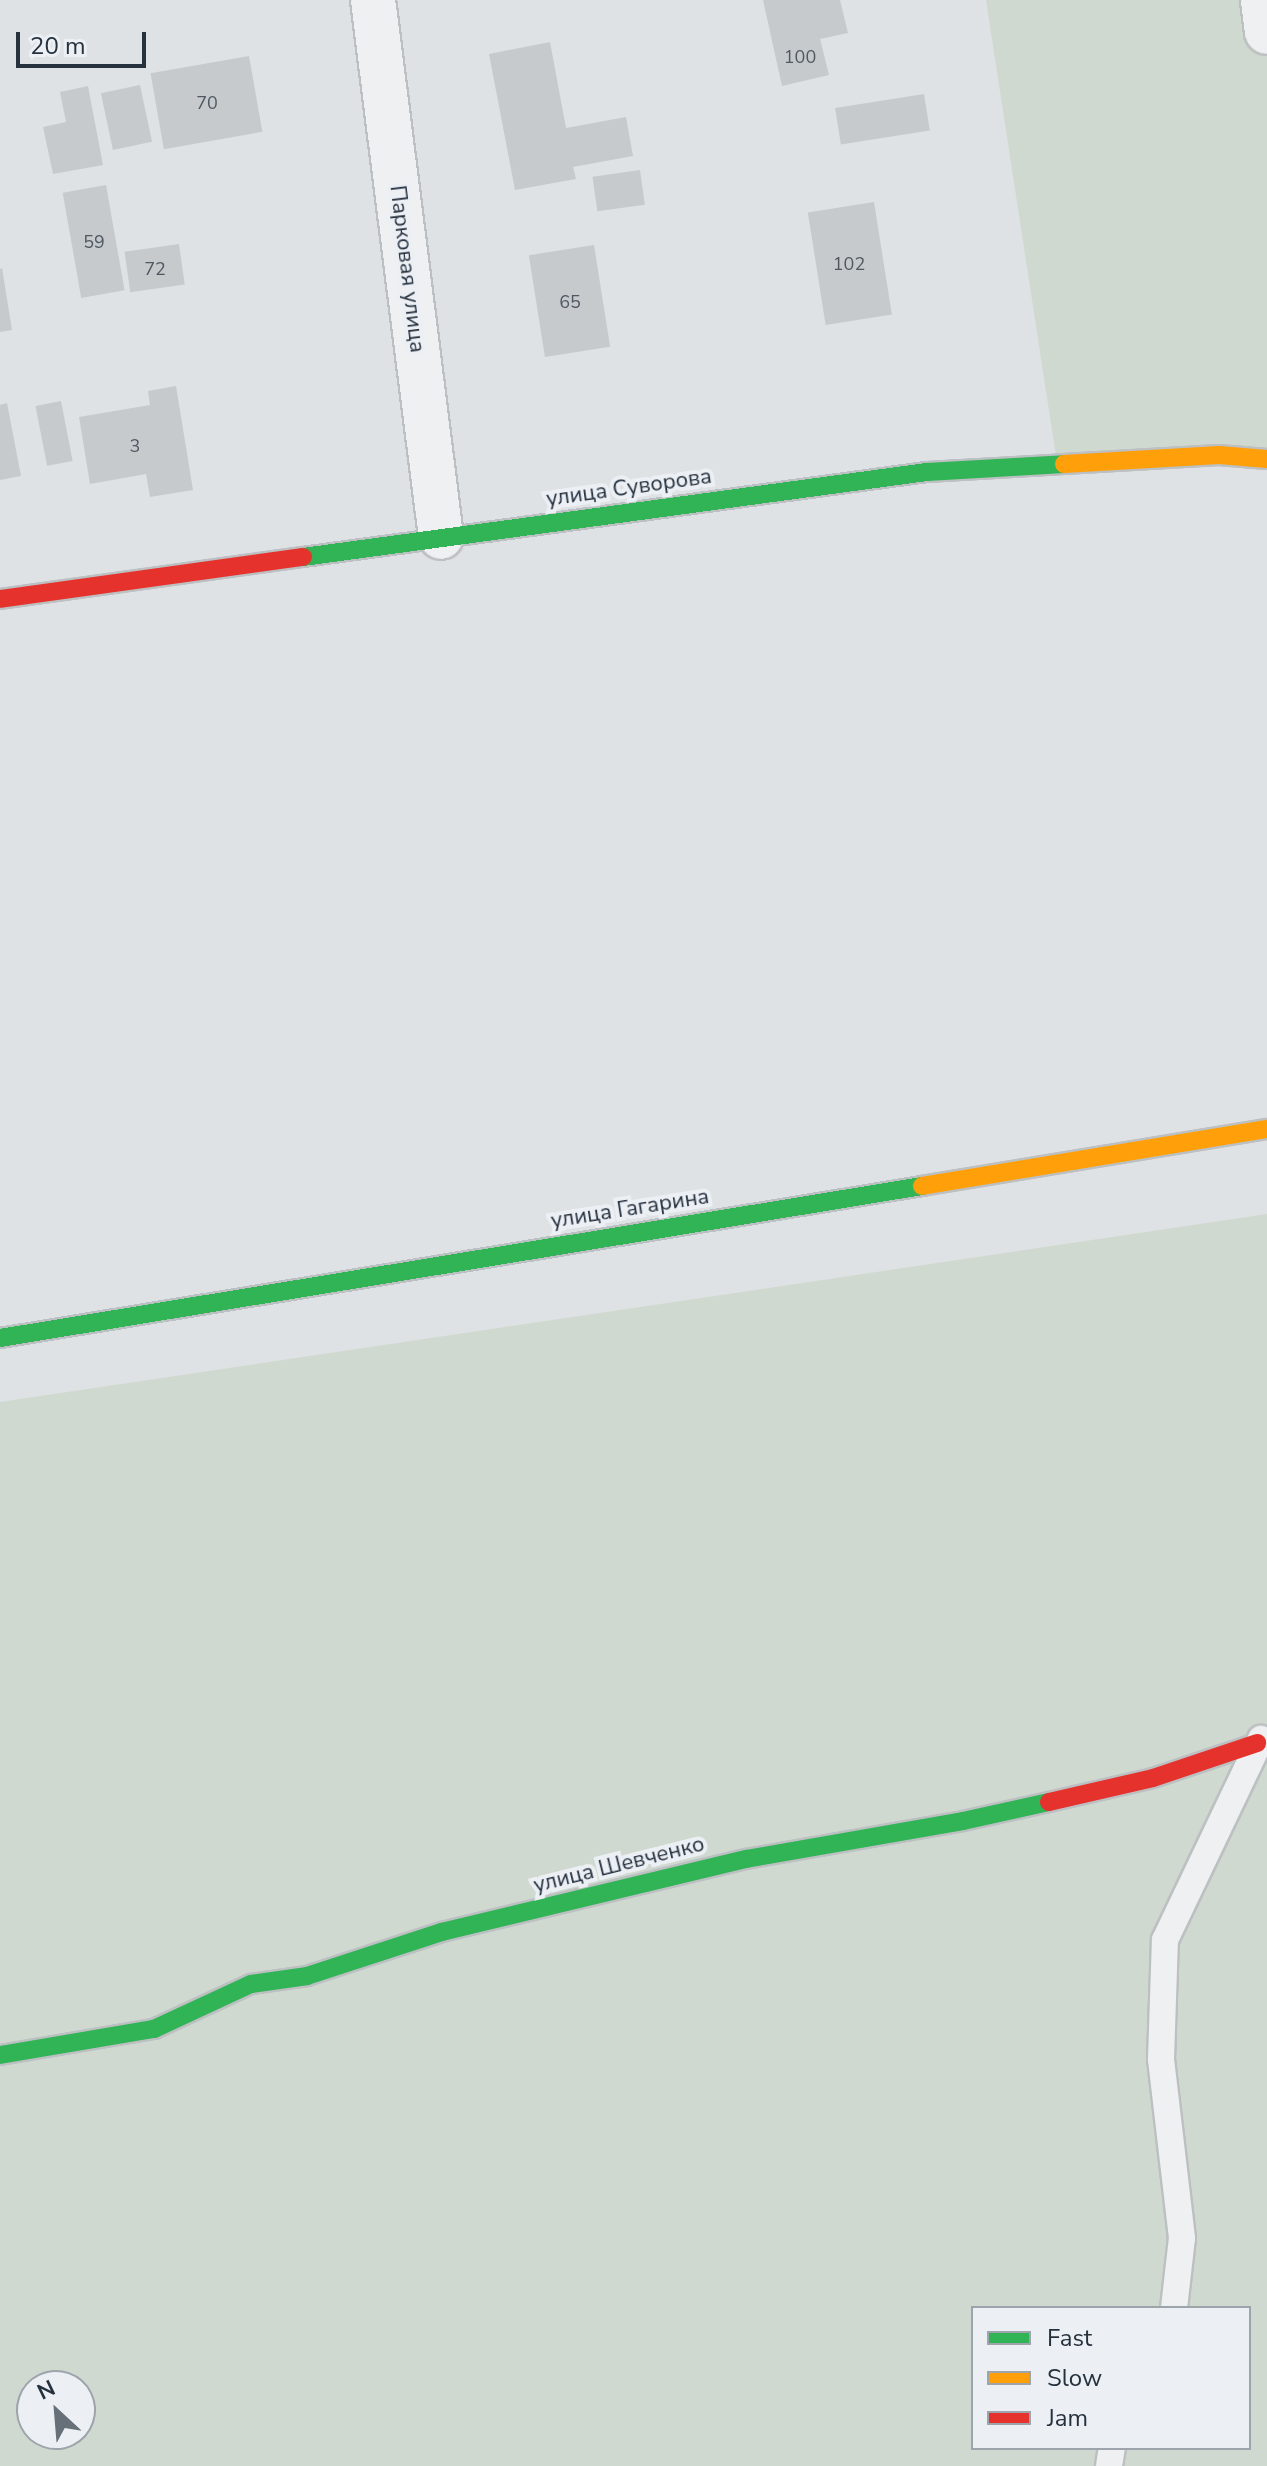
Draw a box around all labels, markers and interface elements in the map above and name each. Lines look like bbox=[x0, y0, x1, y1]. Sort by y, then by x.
scale bar bbox=[20, 16, 150, 66]
text: 20 m bbox=[30, 30, 86, 62]
house number: 100 bbox=[784, 46, 816, 68]
house number: 70 bbox=[196, 92, 218, 114]
street label: Парковая улица bbox=[384, 184, 430, 354]
house number: 59 bbox=[83, 231, 105, 253]
house number: 102 bbox=[833, 253, 865, 275]
house number: 72 bbox=[144, 258, 166, 280]
house number: 65 bbox=[559, 291, 581, 313]
house number: 3 bbox=[130, 435, 140, 457]
street label: улица Суворова bbox=[545, 463, 713, 513]
street label: улица Гагарина bbox=[549, 1183, 711, 1235]
street label: улица Шевченко bbox=[531, 1831, 707, 1899]
legend bbox=[971, 2306, 1251, 2450]
text: Fast bbox=[1047, 2322, 1092, 2354]
text: Slow bbox=[1047, 2362, 1102, 2394]
north arrow bbox=[16, 2370, 96, 2450]
text: N bbox=[32, 2373, 60, 2407]
text: Jam bbox=[1047, 2402, 1088, 2434]

